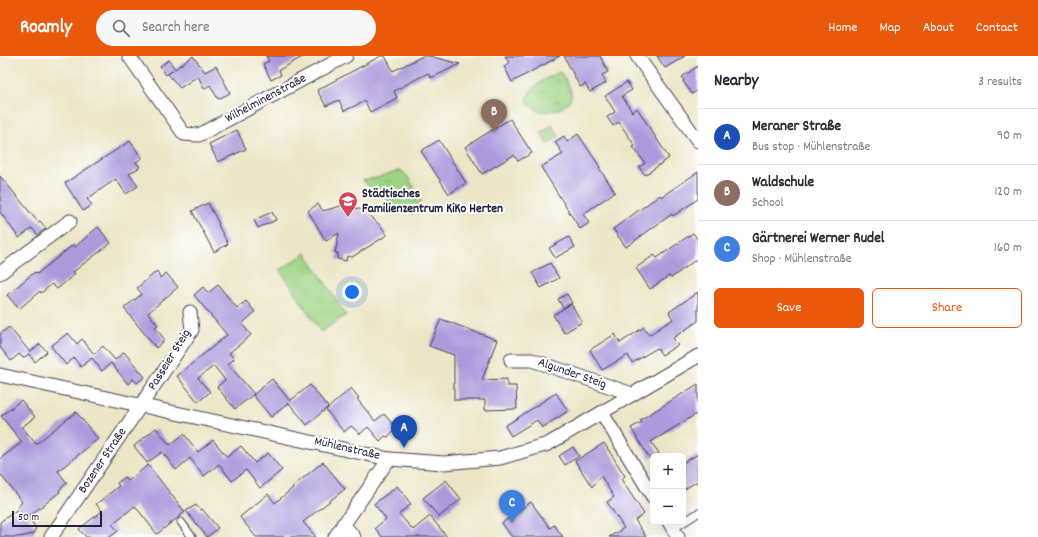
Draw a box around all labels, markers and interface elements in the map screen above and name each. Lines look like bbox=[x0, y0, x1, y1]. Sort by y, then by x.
search box bbox=[96, 10, 376, 46]
text: Roamly bbox=[20, 15, 72, 42]
icon: search bbox=[110, 17, 132, 39]
text: Search here bbox=[142, 17, 210, 39]
text: Home bbox=[828, 18, 857, 38]
text: Map bbox=[879, 18, 901, 38]
text: About bbox=[923, 18, 954, 38]
text: Contact bbox=[976, 18, 1018, 38]
street label: Wilhelminenstraße bbox=[222, 69, 310, 128]
text: Nearby bbox=[714, 70, 758, 94]
text: 3 results bbox=[978, 73, 1022, 92]
pin: B bbox=[481, 99, 507, 132]
text: Meraner Straße bbox=[752, 116, 841, 138]
text: A bbox=[723, 127, 731, 146]
text: 90 m bbox=[997, 127, 1022, 146]
text: Bus stop · Mühlenstraße bbox=[752, 138, 870, 157]
text: Waldschule bbox=[752, 172, 814, 194]
text: B bbox=[724, 183, 730, 202]
text: 120 m bbox=[994, 183, 1022, 202]
place label: Städtisches Familienzentrum KiKo Herten bbox=[362, 185, 503, 219]
school or university icon: Städtisches Familienzentrum KiKo Herten bbox=[337, 190, 359, 218]
text: School bbox=[752, 194, 784, 213]
text: Gärtnerei Werner Rudel bbox=[752, 228, 884, 250]
text: C bbox=[724, 239, 730, 258]
text: 160 m bbox=[994, 239, 1022, 258]
text: Shop · Mühlenstraße bbox=[752, 250, 851, 269]
your location bbox=[342, 282, 362, 302]
button: Save bbox=[714, 288, 864, 328]
button: Share bbox=[872, 288, 1022, 328]
street label: Passeier Steig bbox=[144, 325, 196, 394]
street label: Algunder Steig bbox=[535, 353, 609, 395]
pin: A bbox=[391, 415, 417, 448]
street label: Bozener Straße bbox=[74, 424, 132, 498]
street label: Mühlenstraße bbox=[312, 432, 382, 466]
map controls bbox=[650, 453, 686, 525]
button: + bbox=[650, 453, 686, 489]
button: − bbox=[650, 489, 686, 525]
pin: C bbox=[499, 490, 525, 523]
scale bar bbox=[12, 509, 102, 528]
text: 50 m bbox=[18, 510, 39, 526]

